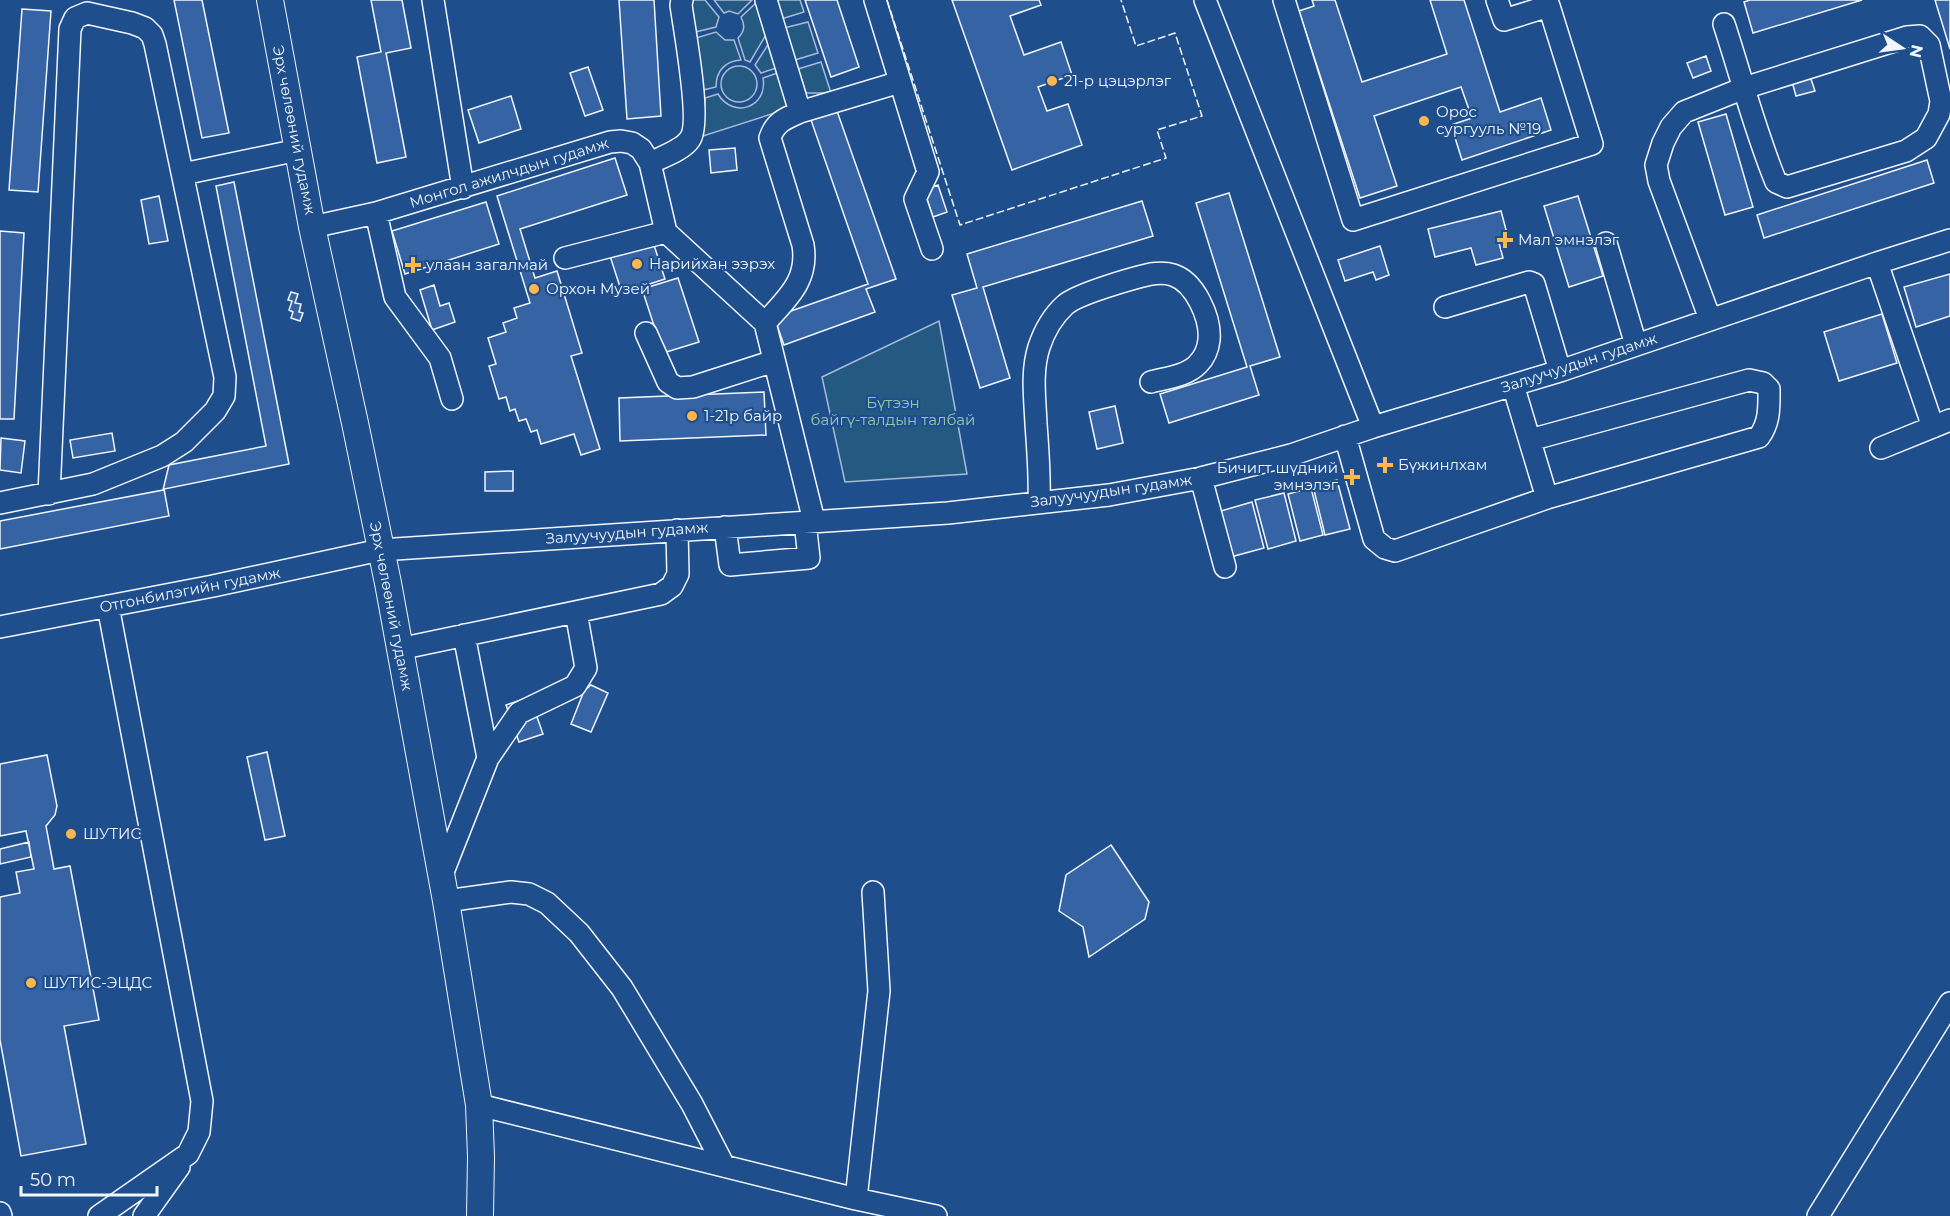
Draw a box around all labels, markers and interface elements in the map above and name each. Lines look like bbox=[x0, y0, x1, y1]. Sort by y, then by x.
north arrow bbox=[1872, 18, 1932, 78]
text: N bbox=[1905, 43, 1927, 60]
street label: Эрх чөлөөний гудамж bbox=[269, 44, 320, 217]
place label: 21-р цэцэрлэг bbox=[1064, 71, 1172, 90]
marker: 21-р цэцэрлэг bbox=[1045, 74, 1059, 88]
place label: Орос сургууль №19 bbox=[1436, 102, 1541, 138]
marker: Орос сургууль №19 bbox=[1417, 114, 1431, 128]
street label: Монгол ажилчдын гудамж bbox=[407, 133, 611, 212]
place label: Мал эмнэлэг bbox=[1518, 230, 1620, 249]
marker: Мал эмнэлэг bbox=[1496, 231, 1514, 249]
place label: Нарийхан ээрэх bbox=[649, 254, 775, 273]
place label: улаан загалмай bbox=[425, 255, 548, 274]
marker: улаан загалмай bbox=[404, 256, 422, 274]
marker: Нарийхан ээрэх bbox=[630, 257, 644, 271]
place label: Орхон Myзей bbox=[546, 279, 650, 298]
marker: Орхон Myзей bbox=[527, 282, 541, 296]
street label: Залуучуудын гудамж bbox=[1498, 328, 1660, 397]
park label: Бүтээн байгү-талдын талбай bbox=[811, 393, 975, 429]
place label: 1-21р байр bbox=[704, 406, 782, 425]
marker: 1-21р байр bbox=[685, 409, 699, 423]
place label: Бүжинлхам bbox=[1398, 455, 1487, 474]
marker: Бүжинлхам bbox=[1376, 456, 1394, 474]
place label: Бичигт шүдний эмнэлэг bbox=[1217, 458, 1339, 494]
marker: Бичигт шүдний эмнэлэг bbox=[1343, 468, 1361, 486]
street label: Залуучуудын гудамж bbox=[1029, 470, 1194, 511]
street label: Залуучуудын гудамж bbox=[545, 517, 710, 548]
street label: Эрх чөлөөний гудамж bbox=[366, 520, 417, 693]
street label: Отгонбилэгийн гудамж bbox=[98, 563, 283, 616]
place label: ШУТИС bbox=[83, 824, 141, 843]
marker: ШУТИС bbox=[64, 827, 78, 841]
place label: ШУТИС-ЭЦДС bbox=[43, 973, 153, 992]
marker: ШУТИС-ЭЦДС bbox=[24, 976, 38, 990]
scale bar bbox=[21, 1159, 158, 1197]
text: 50 m bbox=[30, 1169, 76, 1191]

